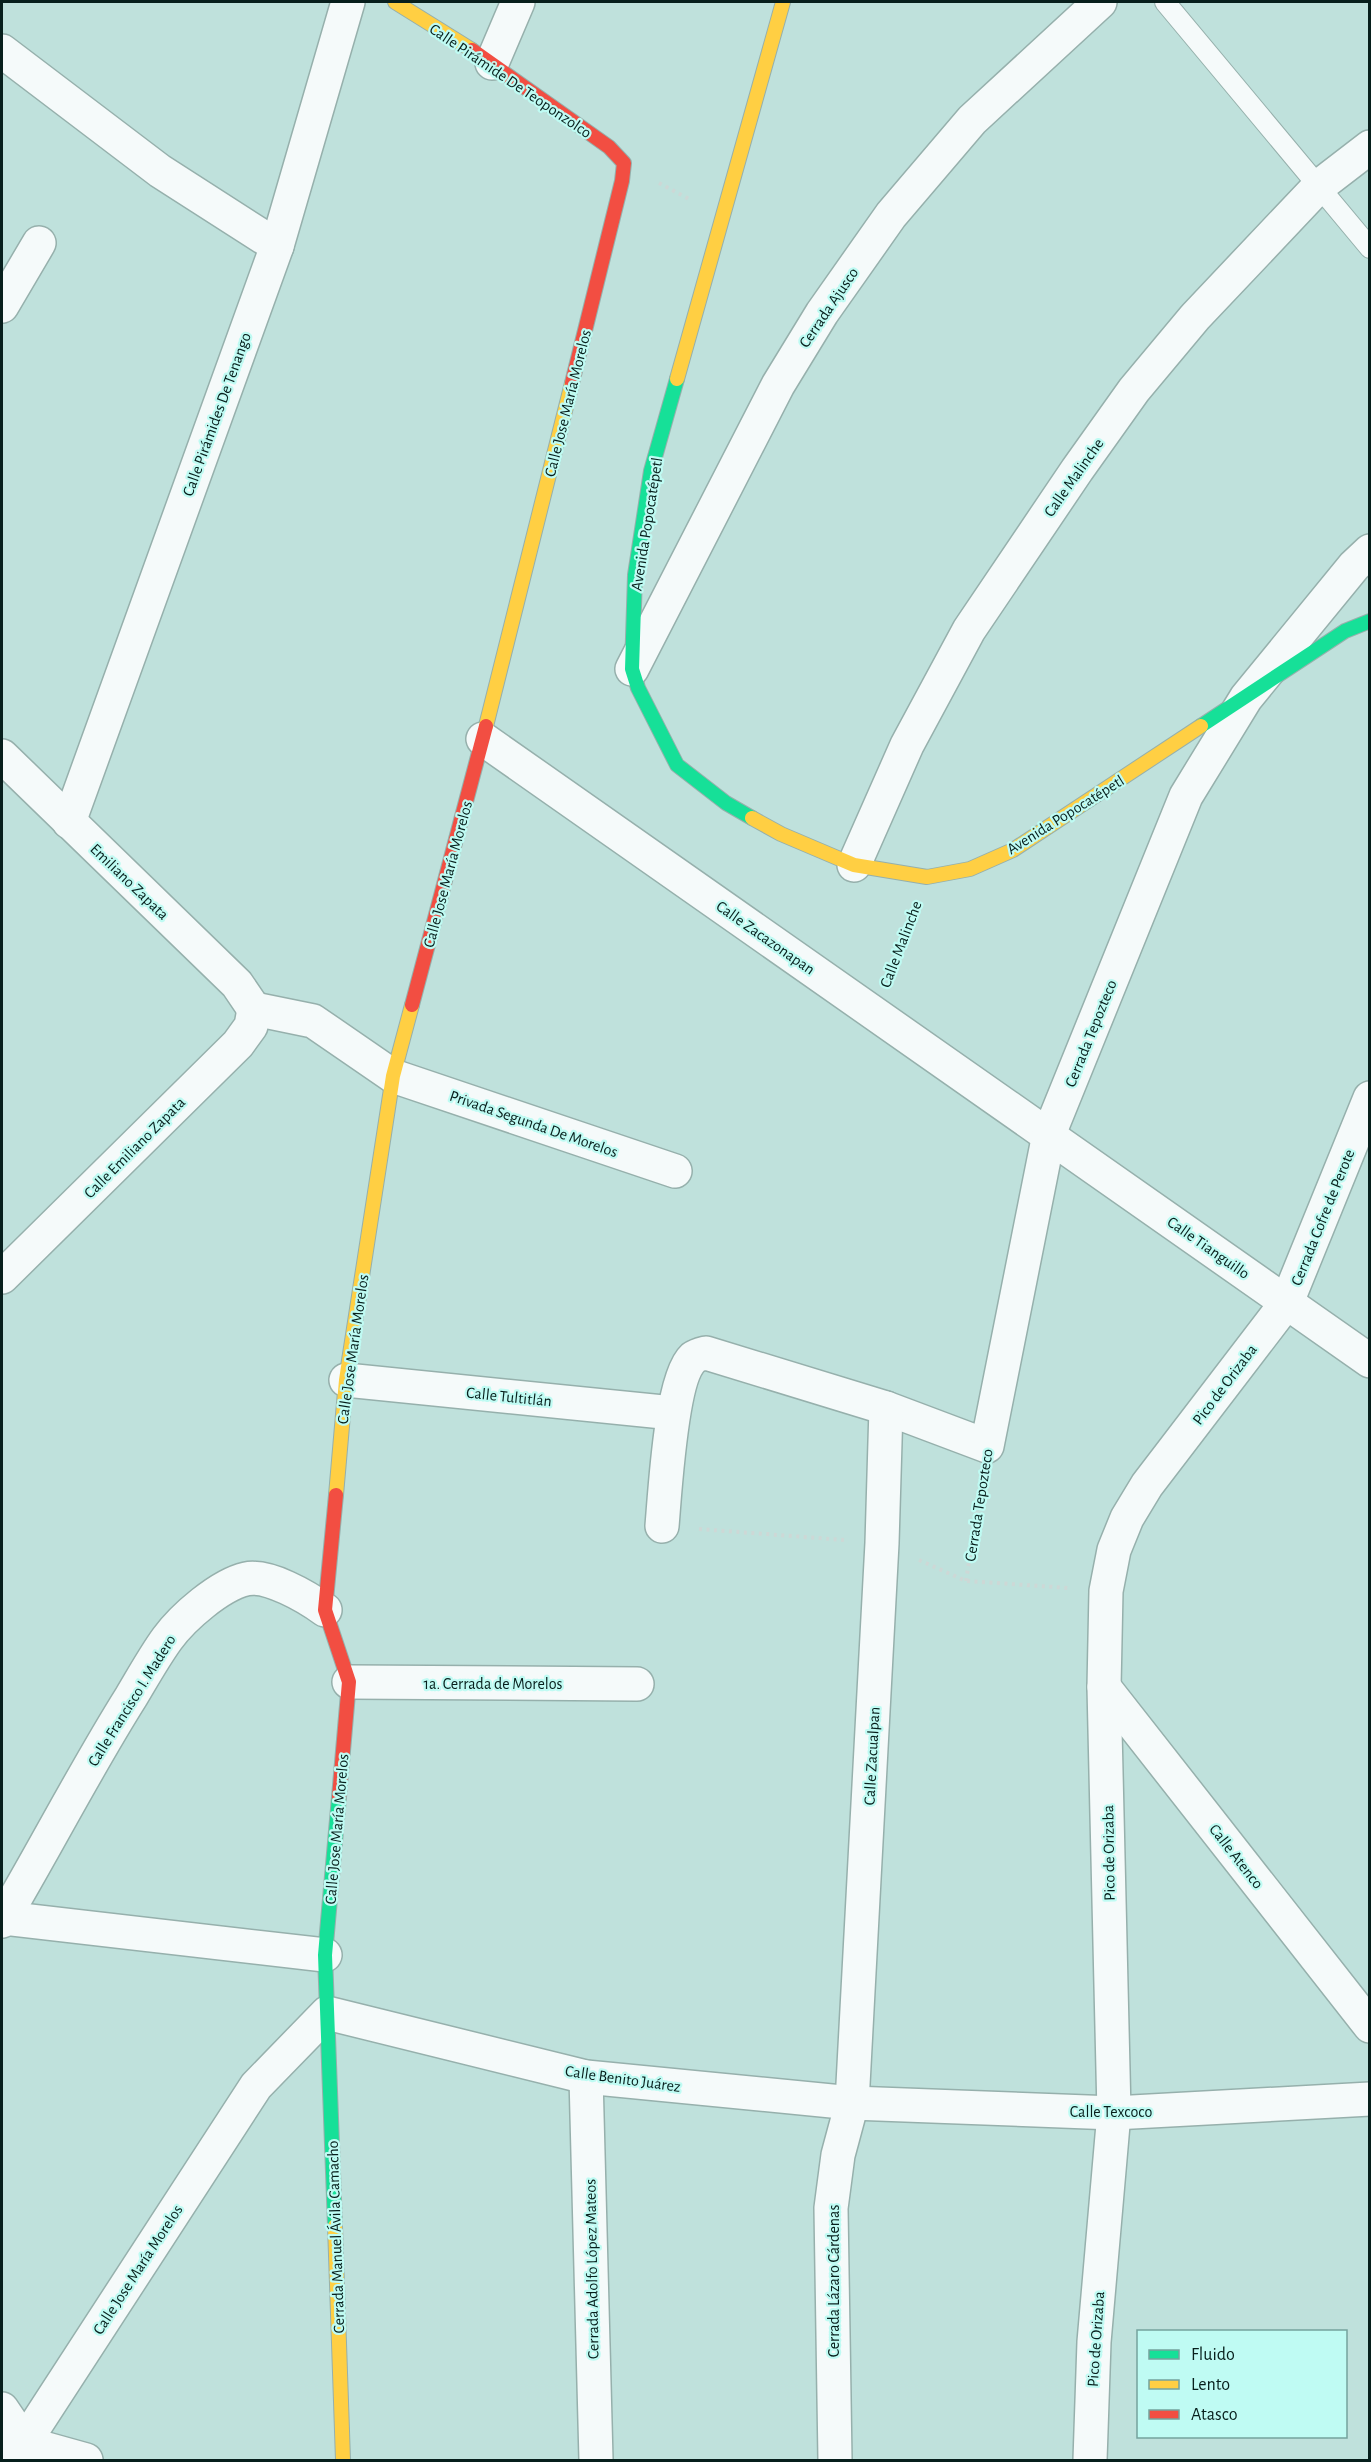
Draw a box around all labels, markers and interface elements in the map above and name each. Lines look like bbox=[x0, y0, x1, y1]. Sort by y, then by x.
street label: Calle Pirámide De Teoponzolco bbox=[427, 21, 594, 141]
street label: Cerrada Ajusco bbox=[796, 264, 862, 351]
street label: Calle Jose María Morelos bbox=[542, 328, 594, 478]
street label: Calle Pirámides De Tenango bbox=[180, 330, 254, 498]
street label: Calle Malinche bbox=[1041, 436, 1107, 520]
street label: Avenida Popocatépetl bbox=[629, 456, 665, 592]
street label: Avenida Popocatépetl bbox=[1004, 772, 1127, 857]
street label: Calle Jose María Morelos bbox=[421, 799, 475, 949]
street label: Emiliano Zapata bbox=[87, 841, 172, 923]
street label: Calle Zacazonapan bbox=[713, 898, 818, 978]
street label: Calle Malinche bbox=[877, 899, 925, 990]
street label: Cerrada Tepozteco bbox=[1062, 977, 1120, 1089]
street label: Privada Segunda De Morelos bbox=[448, 1088, 620, 1160]
street label: Calle Emiliano Zapata bbox=[81, 1094, 188, 1201]
street label: Cerrada Cofre de Perote bbox=[1288, 1147, 1358, 1288]
street label: Calle Tianguillo bbox=[1164, 1214, 1253, 1282]
street label: Calle Jose María Morelos bbox=[335, 1273, 371, 1425]
street label: Pico de Orizaba bbox=[1190, 1341, 1260, 1428]
street label: Calle Tultitlán bbox=[465, 1385, 552, 1409]
street label: Cerrada Tepozteco bbox=[962, 1447, 996, 1563]
street label: Calle Francisco I. Madero bbox=[85, 1632, 179, 1769]
street label: 1a. Cerrada de Morelos bbox=[423, 1676, 563, 1692]
street label: Calle Zacualpan bbox=[861, 1706, 883, 1806]
street label: Calle Jose María Morelos bbox=[322, 1753, 352, 1905]
street label: Pico de Orizaba bbox=[1100, 1805, 1118, 1901]
street label: Calle Atenco bbox=[1206, 1821, 1266, 1892]
street label: Calle Benito Juárez bbox=[564, 2063, 682, 2095]
street label: Calle Texcoco bbox=[1070, 2104, 1152, 2120]
street label: Cerrada Manuel Ávila Camacho bbox=[323, 2140, 347, 2334]
street label: Cerrada Adolfo López Mateos bbox=[582, 2179, 602, 2359]
street label: Calle Jose María Morelos bbox=[90, 2202, 186, 2337]
street label: Cerrada Lázaro Cárdenas bbox=[826, 2205, 842, 2357]
street label: Pico de Orizaba bbox=[1085, 2291, 1107, 2387]
legend bbox=[1137, 2330, 1347, 2438]
text: Fluido bbox=[1191, 2346, 1235, 2364]
text: Lento bbox=[1191, 2376, 1230, 2394]
text: Atasco bbox=[1191, 2406, 1238, 2424]

